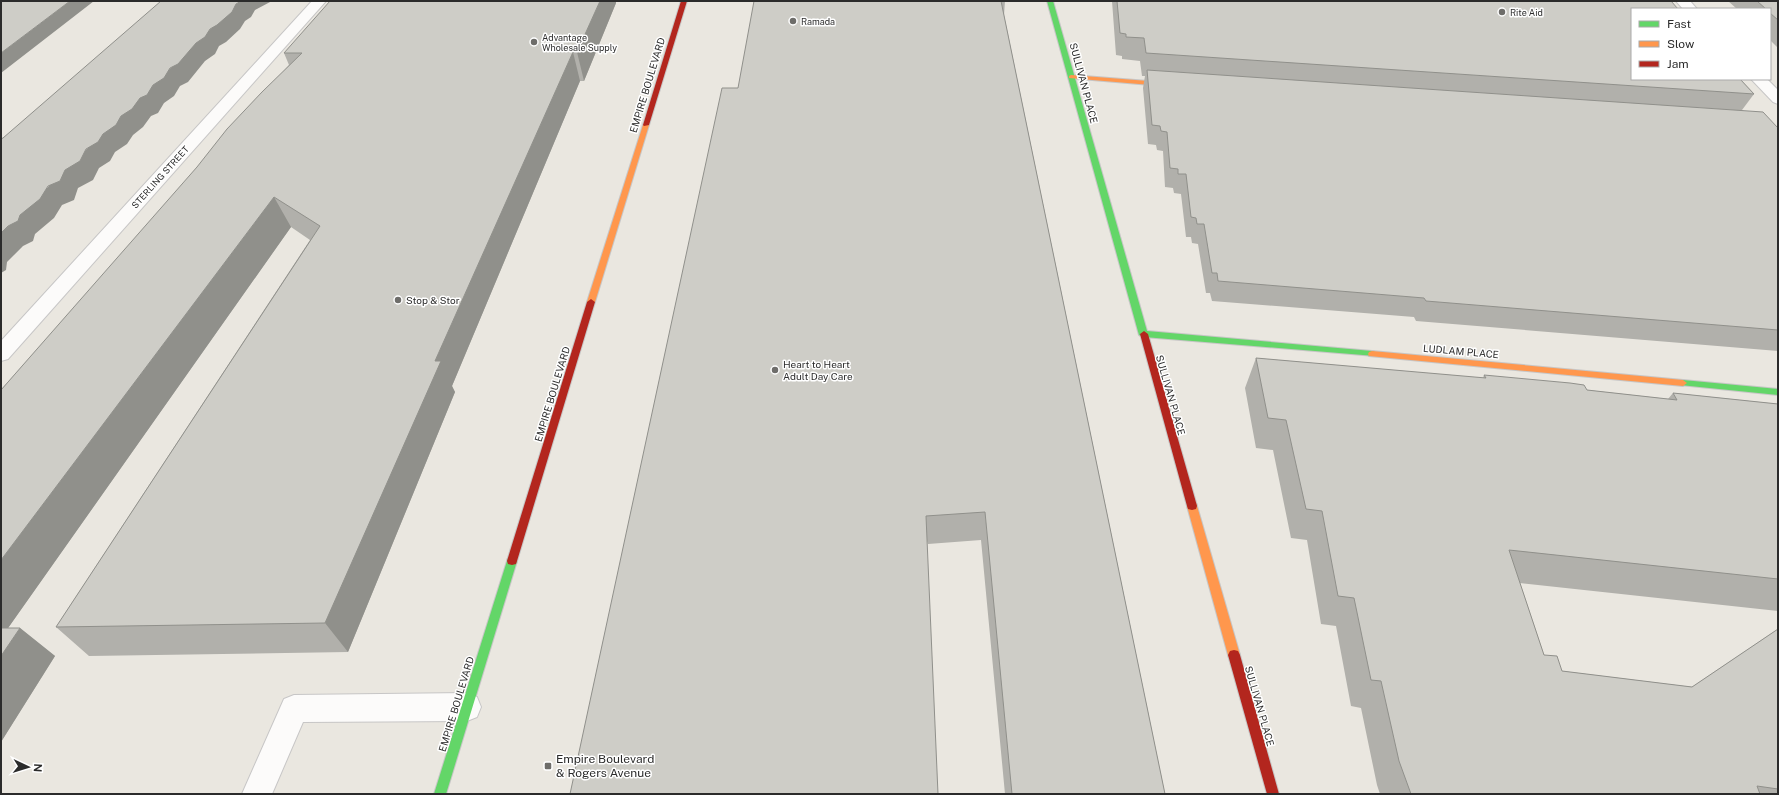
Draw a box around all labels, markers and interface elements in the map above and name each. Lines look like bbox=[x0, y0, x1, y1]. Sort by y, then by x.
marker: Rite Aid bbox=[1497, 7, 1507, 17]
place label: Rite Aid bbox=[1510, 7, 1543, 18]
legend bbox=[1631, 8, 1771, 80]
marker: Ramada bbox=[788, 16, 798, 26]
place label: Ramada bbox=[801, 16, 835, 27]
text: Fast bbox=[1667, 17, 1692, 31]
place label: Advantage Wholesale Supply bbox=[542, 32, 617, 53]
street label: EMPIRE BOULEVARD bbox=[627, 36, 667, 134]
marker: Advantage Wholesale Supply bbox=[529, 37, 539, 47]
text: Slow bbox=[1667, 37, 1695, 51]
street label: SULLIVAN PLACE bbox=[1067, 41, 1101, 125]
text: Jam bbox=[1667, 57, 1689, 71]
street label: STERLING STREET bbox=[129, 143, 191, 211]
place label: Stop & Stor bbox=[406, 294, 460, 306]
marker: Stop & Stor bbox=[393, 295, 403, 305]
street label: LUDLAM PLACE bbox=[1423, 342, 1499, 360]
street label: EMPIRE BOULEVARD bbox=[532, 345, 572, 443]
street label: SULLIVAN PLACE bbox=[1154, 354, 1188, 436]
place label: Heart to Heart Adult Day Care bbox=[783, 358, 853, 382]
marker: Heart to Heart Adult Day Care bbox=[770, 365, 780, 375]
street label: EMPIRE BOULEVARD bbox=[436, 655, 476, 753]
street label: SULLIVAN PLACE bbox=[1243, 665, 1277, 747]
north arrow bbox=[8, 747, 48, 787]
place label: Empire Boulevard & Rogers Avenue bbox=[556, 752, 654, 780]
marker: Empire Boulevard & Rogers Avenue bbox=[543, 761, 553, 771]
text: N bbox=[32, 763, 44, 772]

